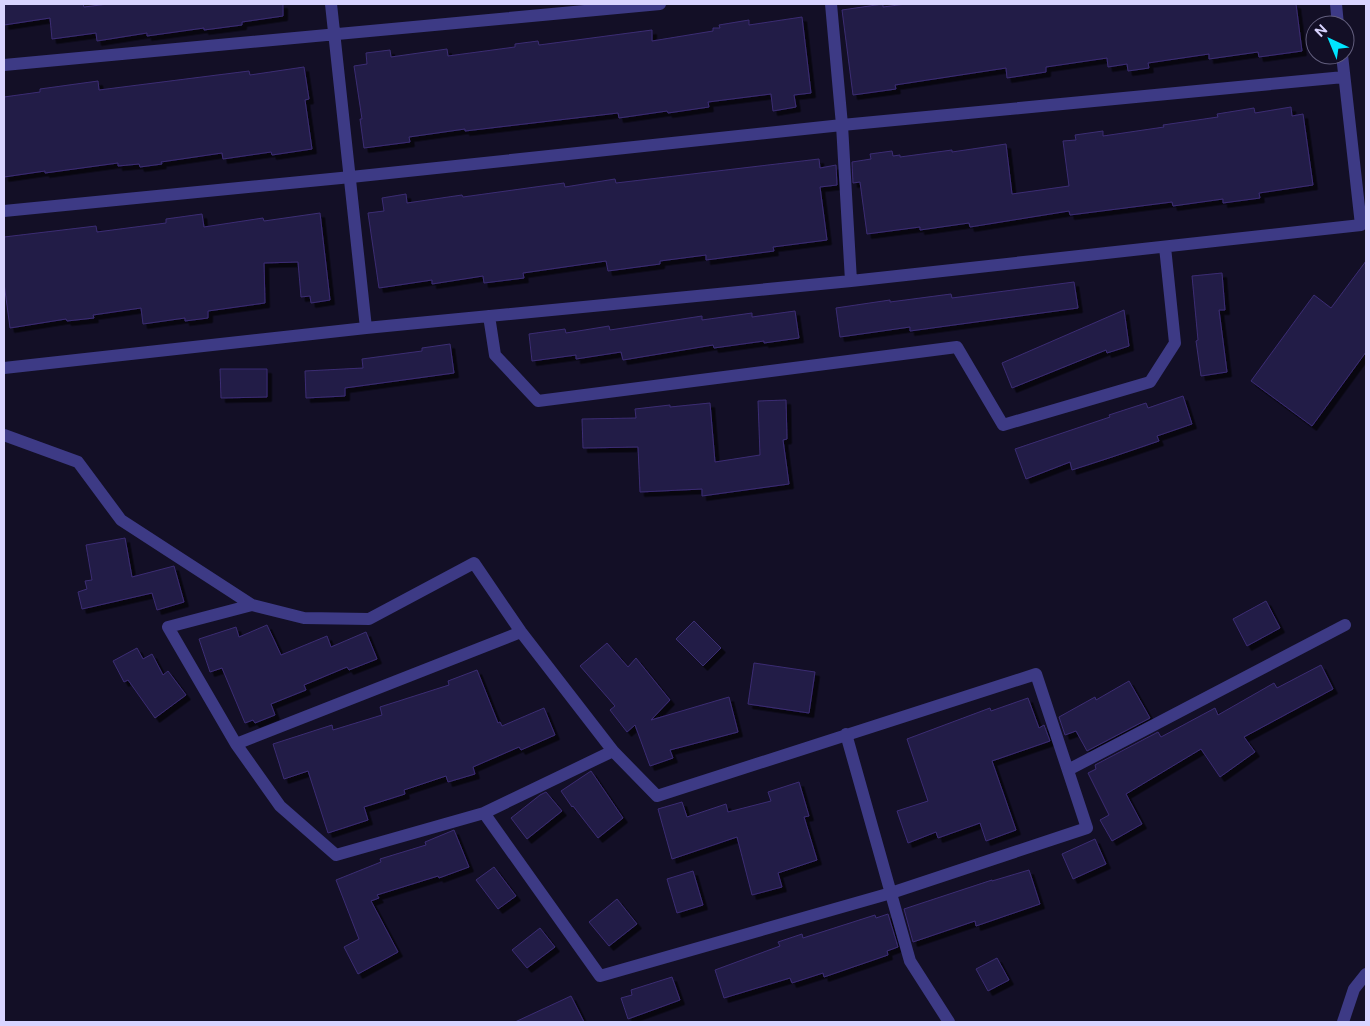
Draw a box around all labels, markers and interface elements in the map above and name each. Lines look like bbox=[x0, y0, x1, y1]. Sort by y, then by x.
north arrow bbox=[1305, 15, 1355, 65]
text: N bbox=[1311, 21, 1330, 40]

